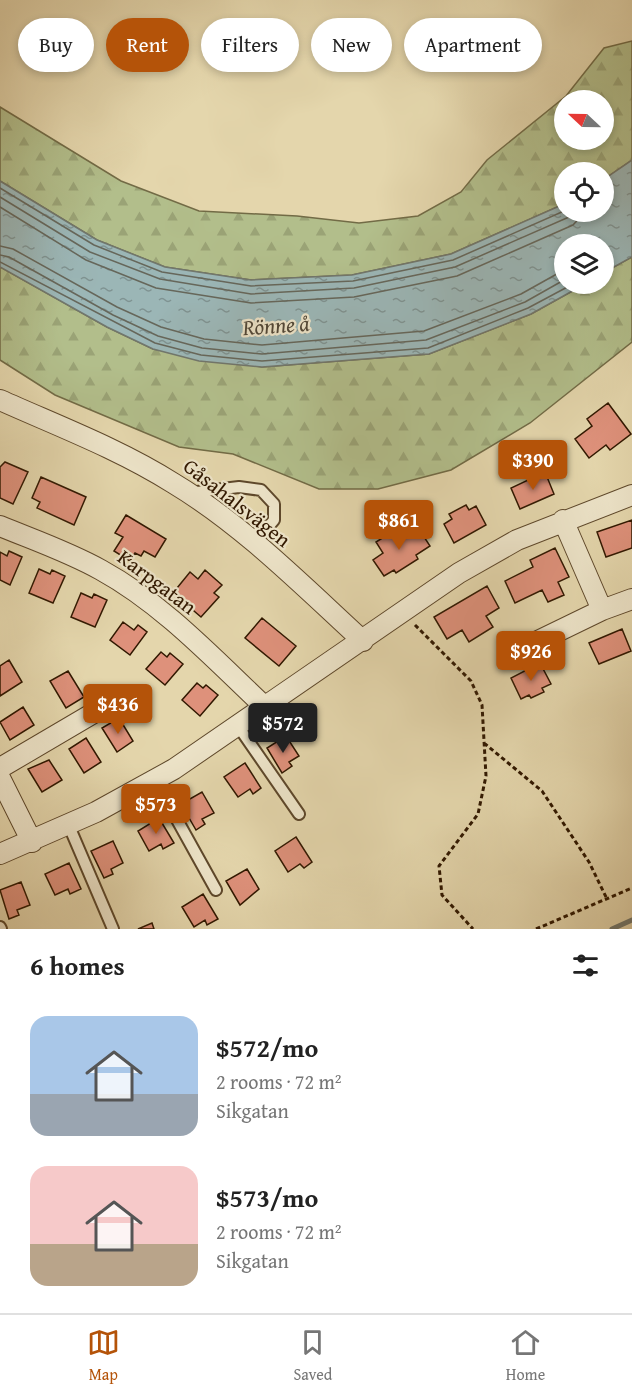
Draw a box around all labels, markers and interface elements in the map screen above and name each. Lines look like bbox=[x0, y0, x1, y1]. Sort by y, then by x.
chip: Buy bbox=[18, 18, 94, 72]
chip: Rent bbox=[106, 18, 189, 72]
chip: Filters bbox=[201, 18, 299, 72]
chip: New bbox=[311, 18, 392, 72]
chip: Apartment bbox=[404, 18, 542, 72]
north arrow bbox=[554, 90, 614, 150]
map controls bbox=[554, 90, 614, 294]
button: locate bbox=[554, 162, 614, 222]
button: layers bbox=[554, 234, 614, 294]
water label: Rönne å bbox=[241, 307, 310, 343]
pin: $390 bbox=[497, 440, 569, 491]
text: $390 bbox=[512, 445, 554, 474]
street label: Gåsahalsvägen bbox=[177, 451, 298, 555]
pin: $861 bbox=[363, 500, 435, 551]
text: $861 bbox=[378, 505, 420, 534]
street label: Karpgatan bbox=[111, 542, 203, 622]
pin: $926 bbox=[495, 631, 567, 682]
text: $926 bbox=[510, 636, 552, 665]
pin: $436 bbox=[82, 684, 154, 735]
text: $436 bbox=[97, 689, 139, 718]
pin: $572 bbox=[247, 703, 319, 754]
text: $572 bbox=[262, 708, 304, 737]
pin: $573 bbox=[120, 784, 192, 835]
text: $573 bbox=[135, 789, 177, 818]
text: 6 homes bbox=[30, 946, 125, 985]
icon: filters bbox=[569, 949, 602, 982]
text: $572/mo bbox=[216, 1028, 318, 1067]
icon: home bbox=[78, 1040, 150, 1112]
text: 2 rooms · 72 m² bbox=[216, 1067, 342, 1096]
text: Sikgatan bbox=[216, 1096, 289, 1125]
text: $573/mo bbox=[216, 1178, 318, 1217]
icon: home bbox=[78, 1190, 150, 1262]
text: 2 rooms · 72 m² bbox=[216, 1217, 342, 1246]
text: Sikgatan bbox=[216, 1246, 289, 1275]
tab: Map bbox=[87, 1326, 120, 1386]
tab: Saved bbox=[293, 1326, 332, 1386]
tab: Home bbox=[506, 1326, 545, 1386]

